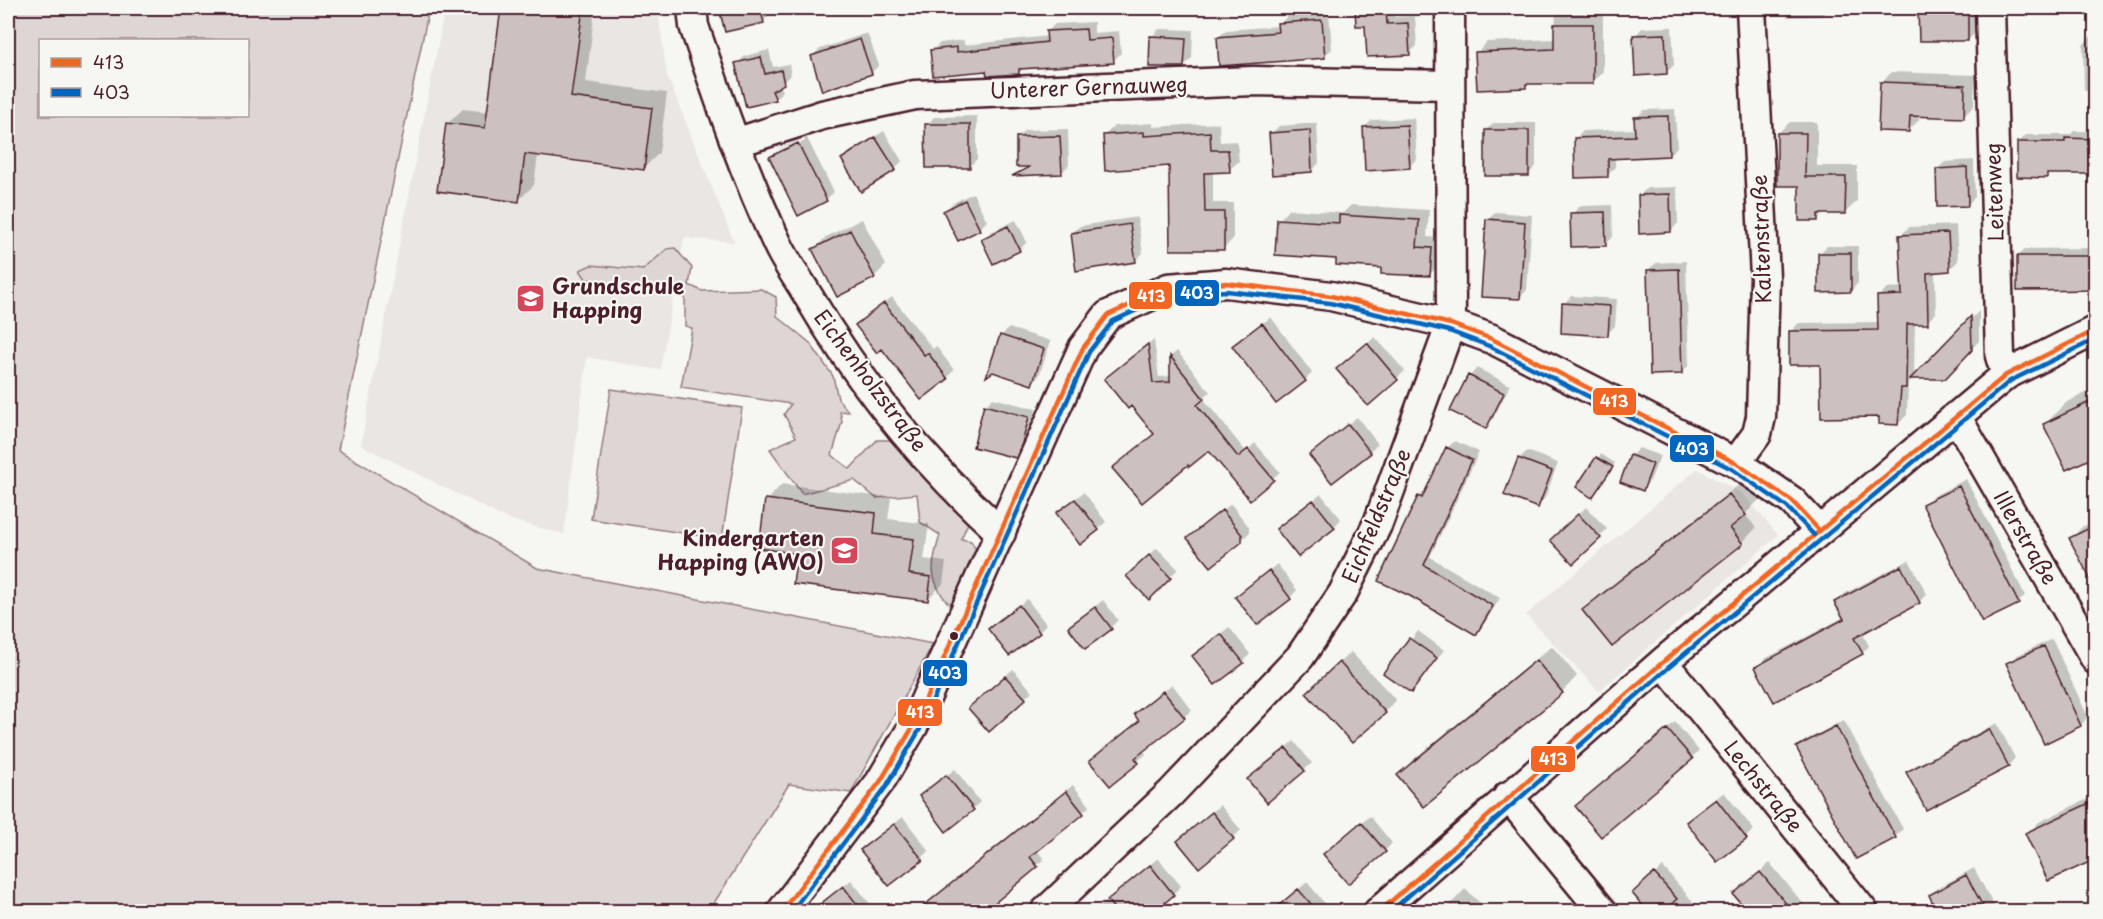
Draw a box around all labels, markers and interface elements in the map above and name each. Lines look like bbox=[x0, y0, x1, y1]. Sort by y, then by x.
legend bbox=[39, 39, 249, 117]
text: 413 bbox=[93, 48, 124, 75]
street label: Unterer Gernauweg bbox=[989, 67, 1189, 105]
text: 403 bbox=[93, 78, 130, 105]
street label: Leitenweg bbox=[1975, 142, 2011, 242]
street label: Kaltenstraße bbox=[1742, 174, 1778, 304]
place label: Grundschule Happing bbox=[552, 269, 684, 325]
line badge: 403 bbox=[1174, 279, 1220, 307]
text: 403 bbox=[1180, 280, 1214, 304]
line badge: 413 bbox=[1128, 281, 1173, 310]
school or university icon: Grundschule Happing bbox=[515, 283, 547, 315]
text: 413 bbox=[1137, 283, 1165, 307]
street label: Eichenholzstraße bbox=[807, 302, 936, 458]
line badge: 413 bbox=[1592, 387, 1637, 416]
text: 413 bbox=[1600, 388, 1628, 412]
line badge: 403 bbox=[1669, 434, 1715, 463]
text: 403 bbox=[1675, 436, 1709, 460]
street label: Eichfeldstraße bbox=[1332, 443, 1418, 587]
street label: Illerstraße bbox=[1987, 484, 2067, 590]
place label: Kindergarten Happing (AWO) bbox=[657, 521, 824, 577]
school or university icon: Kindergarten Happing (AWO) bbox=[829, 535, 861, 567]
unlabelled marker bbox=[948, 630, 960, 642]
line badge: 403 bbox=[922, 659, 968, 687]
text: 403 bbox=[928, 660, 962, 684]
line badge: 413 bbox=[897, 698, 943, 727]
text: 413 bbox=[906, 699, 934, 723]
street label: Lechstraße bbox=[1717, 733, 1812, 839]
line badge: 413 bbox=[1530, 745, 1576, 773]
text: 413 bbox=[1539, 746, 1567, 770]

